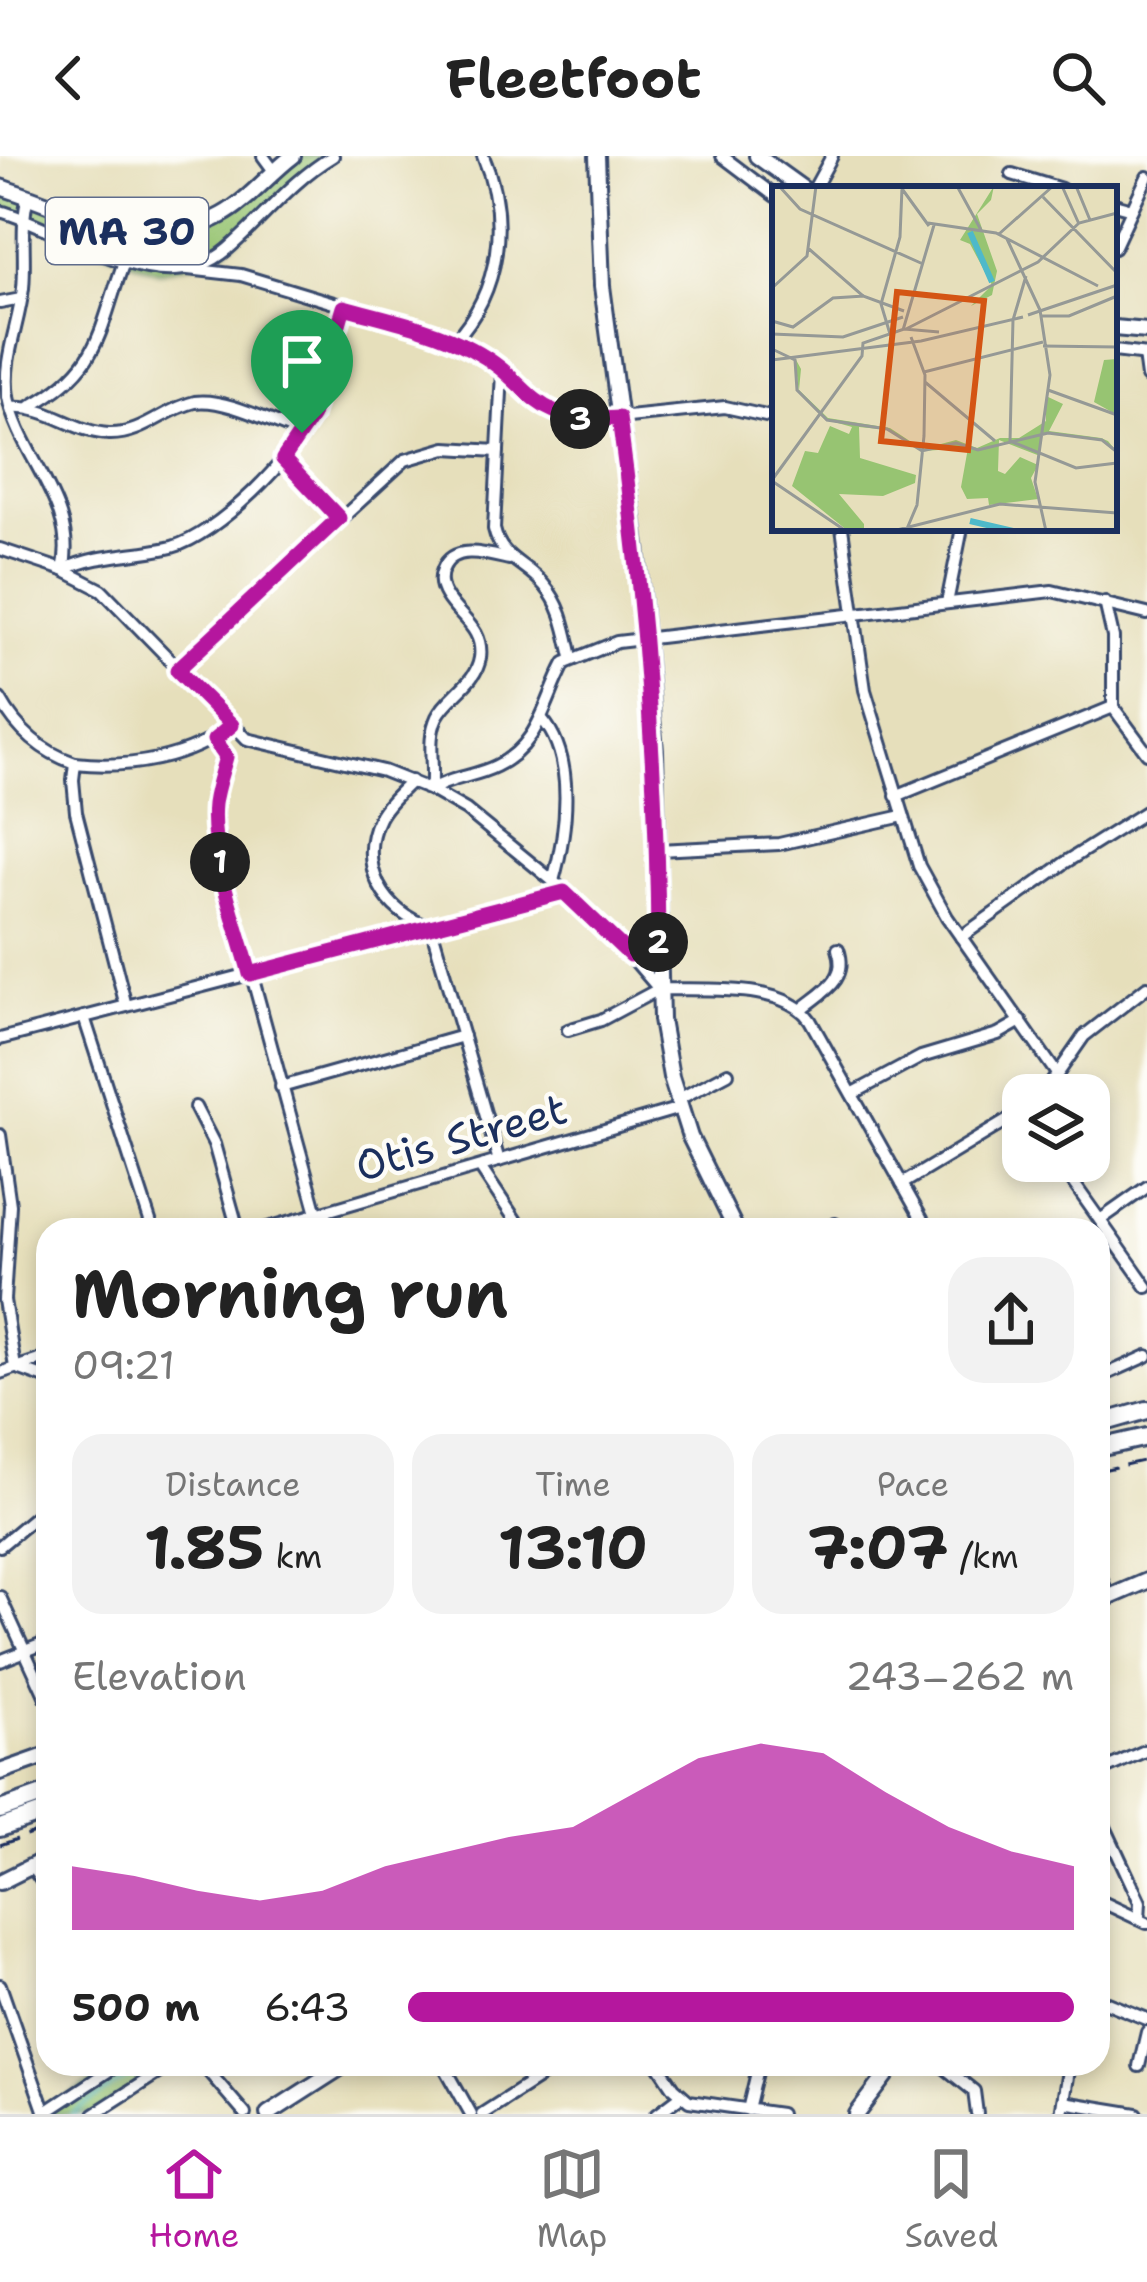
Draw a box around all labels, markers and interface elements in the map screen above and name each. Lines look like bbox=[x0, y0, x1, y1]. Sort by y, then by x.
text: Fleetfoot bbox=[445, 42, 702, 114]
icon: back bbox=[36, 45, 102, 111]
icon: search bbox=[1045, 45, 1111, 111]
inset map bbox=[772, 186, 1117, 531]
road number: MA 30 bbox=[46, 198, 208, 264]
pin bbox=[251, 310, 353, 433]
icon: arrive bbox=[269, 328, 335, 394]
pin: 3 bbox=[550, 389, 610, 449]
text: 3 bbox=[568, 396, 592, 441]
pin: 1 bbox=[190, 832, 250, 892]
text: 1 bbox=[212, 839, 228, 884]
pin: 2 bbox=[628, 912, 688, 972]
text: 2 bbox=[646, 919, 670, 964]
map controls bbox=[1002, 1074, 1110, 1182]
button: layers bbox=[1002, 1074, 1110, 1182]
street label: Otis Street bbox=[349, 1080, 573, 1194]
text: Morning run bbox=[72, 1250, 508, 1338]
button: share bbox=[948, 1257, 1074, 1383]
text: 09:21 bbox=[72, 1339, 175, 1391]
text: Distance bbox=[165, 1462, 301, 1507]
text: Time bbox=[535, 1462, 611, 1507]
text: Pace bbox=[877, 1462, 949, 1507]
text: 1.85 bbox=[144, 1507, 264, 1587]
text: 13:10 bbox=[498, 1507, 648, 1587]
text: 7:07 bbox=[807, 1507, 949, 1587]
text: km bbox=[264, 1534, 322, 1579]
text: /km bbox=[949, 1534, 1019, 1579]
text: Elevation bbox=[72, 1650, 247, 1702]
text: 243–262 m bbox=[845, 1650, 1074, 1702]
text: 500 m bbox=[72, 1981, 200, 2033]
text: 6:43 bbox=[264, 1981, 350, 2033]
tab: Home bbox=[149, 2141, 239, 2258]
tab: Map bbox=[537, 2141, 607, 2258]
tab: Saved bbox=[905, 2141, 998, 2258]

